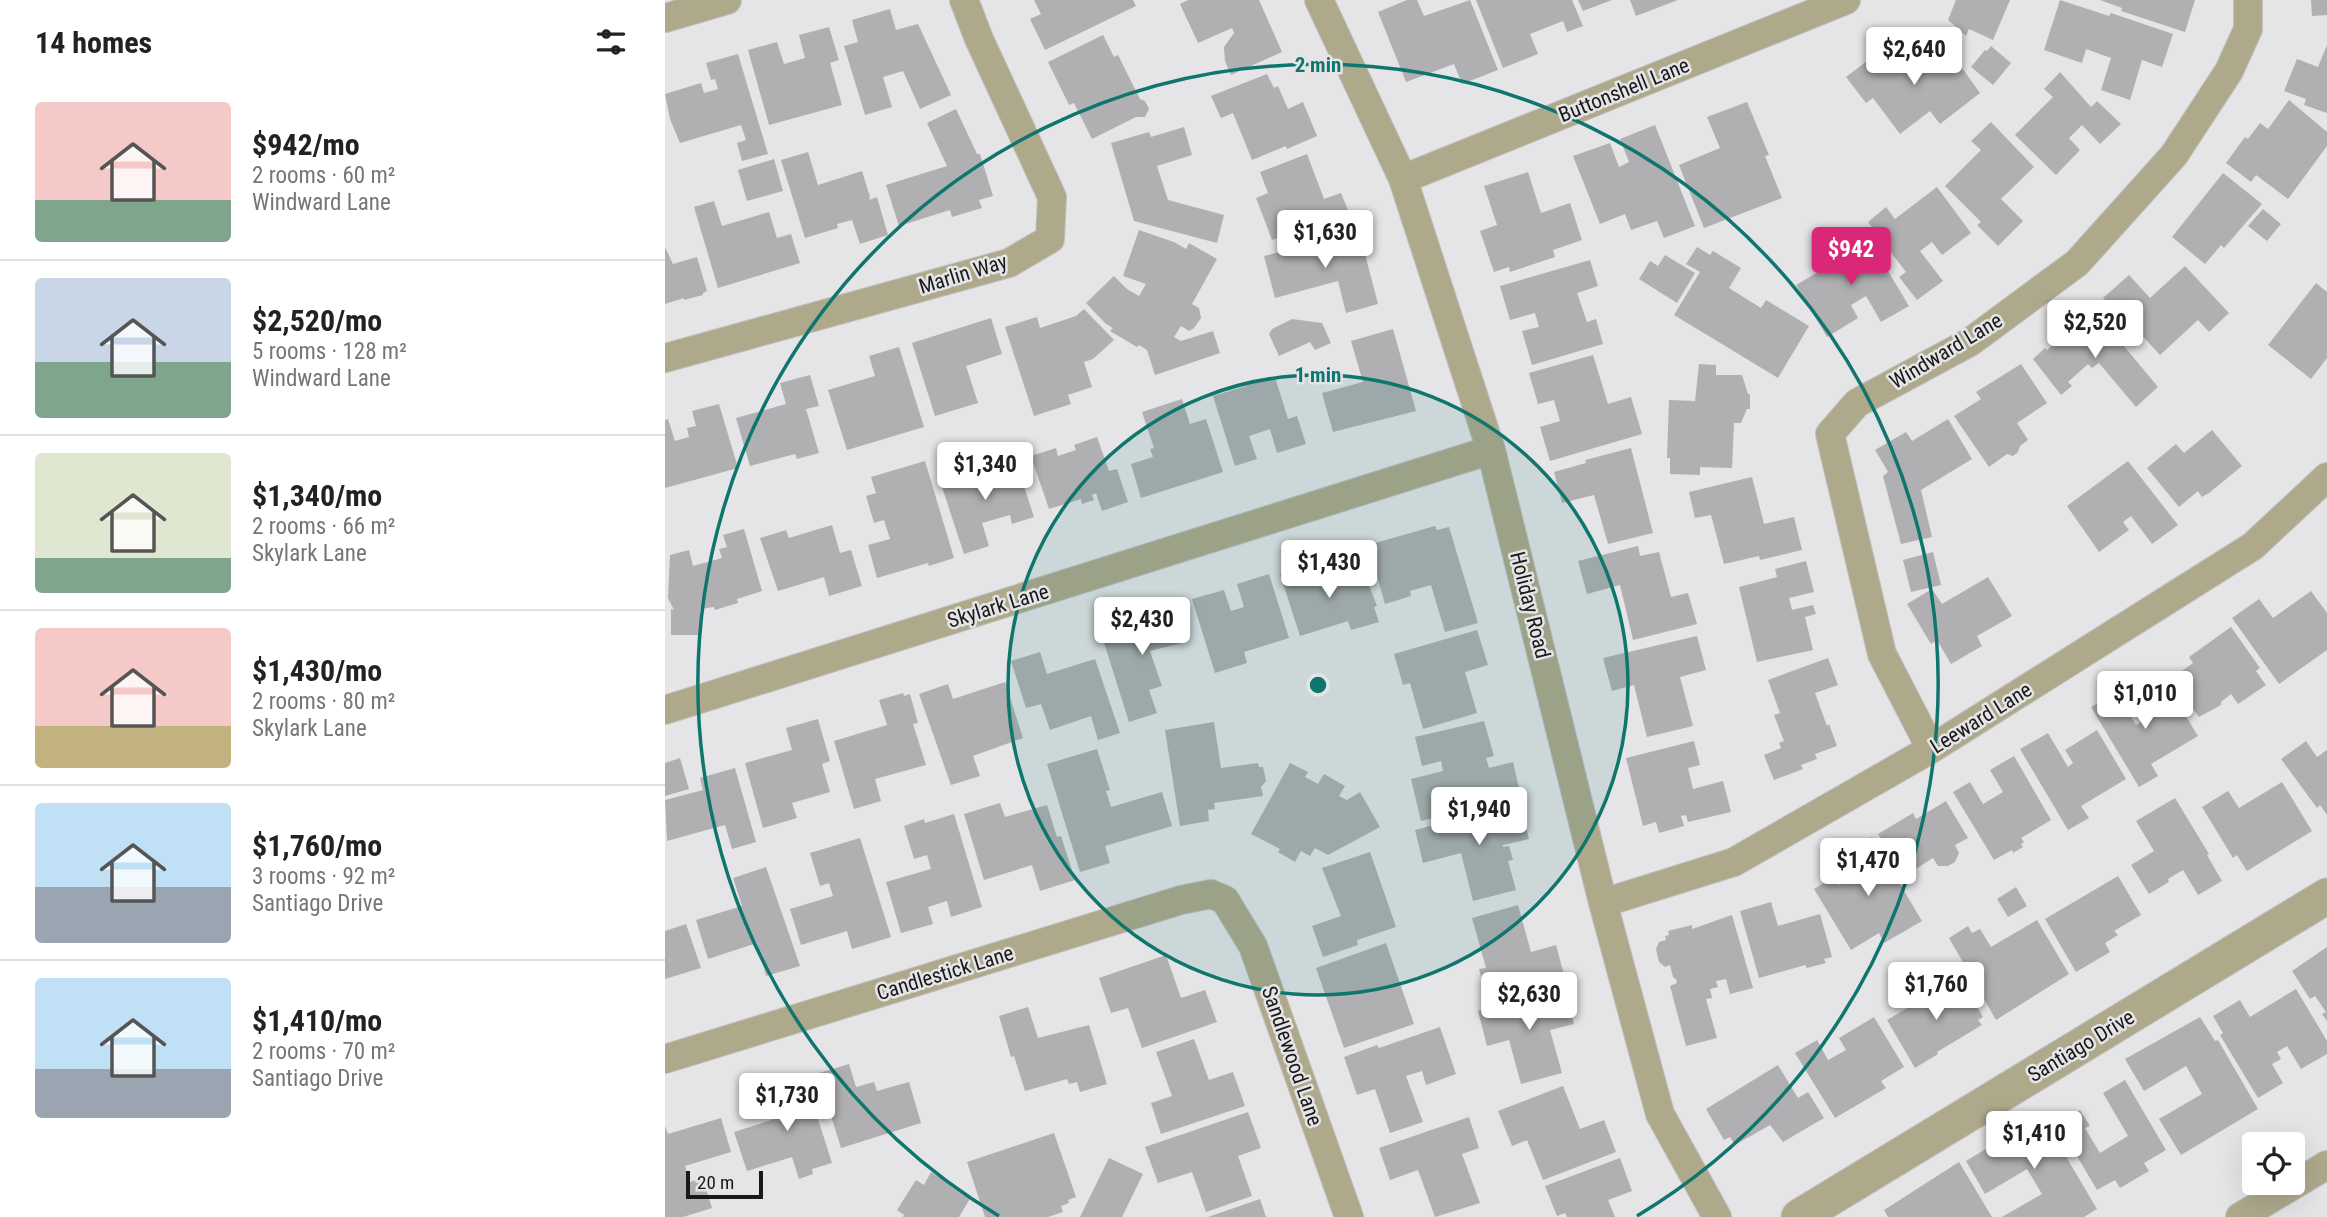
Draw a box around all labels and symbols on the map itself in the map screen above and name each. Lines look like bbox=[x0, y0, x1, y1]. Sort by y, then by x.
pin: $2,640 bbox=[1857, 28, 1971, 87]
text: 2 min bbox=[1295, 53, 1341, 77]
street label: Buttonshell Lane bbox=[1555, 53, 1693, 127]
pin: $1,630 bbox=[1268, 210, 1382, 270]
pin: $942 bbox=[1810, 228, 1892, 287]
street label: Marlin Way bbox=[916, 249, 1010, 299]
pin: $2,520 bbox=[2038, 300, 2152, 360]
street label: Windward Lane bbox=[1886, 308, 2007, 394]
text: 1 min bbox=[1295, 363, 1341, 387]
pin: $1,340 bbox=[928, 442, 1042, 502]
pin: $1,430 bbox=[1272, 540, 1386, 600]
street label: Holiday Road bbox=[1505, 549, 1555, 661]
street label: Skylark Lane bbox=[944, 579, 1052, 633]
pin: $2,430 bbox=[1085, 598, 1199, 657]
pin: $1,010 bbox=[2088, 672, 2202, 731]
centre of rings bbox=[1306, 673, 1330, 697]
street label: Leeward Lane bbox=[1926, 677, 2036, 759]
pin: $1,940 bbox=[1422, 788, 1536, 847]
pin: $1,470 bbox=[1811, 838, 1925, 898]
street label: Candlestick Lane bbox=[874, 941, 1016, 1005]
pin: $1,760 bbox=[1879, 962, 1993, 1022]
pin: $2,630 bbox=[1472, 972, 1586, 1032]
street label: Sandlewood Lane bbox=[1257, 983, 1327, 1129]
street label: Santiago Drive bbox=[2023, 1005, 2139, 1087]
pin: $1,730 bbox=[730, 1074, 844, 1133]
pin: $1,410 bbox=[1977, 1112, 2091, 1171]
scale bar bbox=[686, 1168, 763, 1200]

